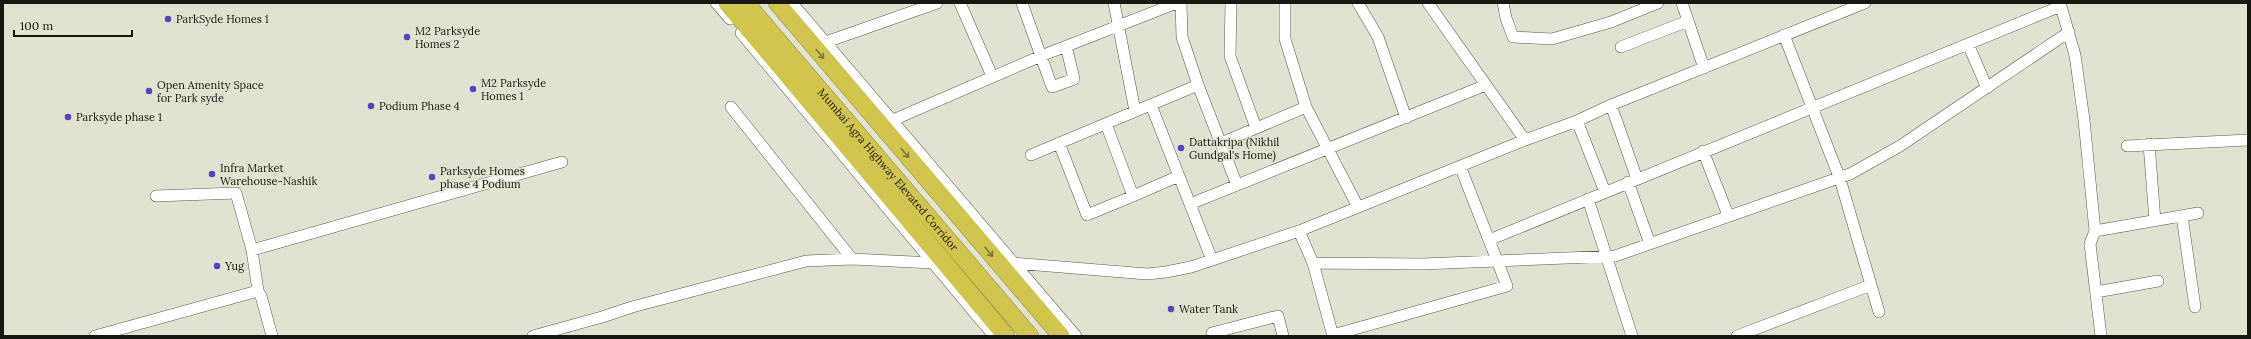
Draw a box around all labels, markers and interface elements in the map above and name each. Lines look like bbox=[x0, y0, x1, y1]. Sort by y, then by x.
scale bar bbox=[14, 12, 132, 38]
place label: ParkSyde Homes 1 bbox=[176, 12, 269, 26]
marker: ParkSyde Homes 1 bbox=[163, 14, 173, 24]
text: 100 m bbox=[20, 18, 53, 33]
place label: M2 Parksyde Homes 2 bbox=[415, 24, 480, 51]
marker: M2 Parksyde Homes 2 bbox=[402, 32, 412, 42]
one-way arrow bbox=[816, 49, 825, 59]
place label: M2 Parksyde Homes 1 bbox=[481, 76, 546, 103]
place label: Open Amenity Space for Park syde bbox=[157, 78, 264, 105]
marker: M2 Parksyde Homes 1 bbox=[468, 84, 478, 94]
street label: Mumbai Agra Highway Elevated Corridor bbox=[815, 85, 962, 254]
marker: Open Amenity Space for Park syde bbox=[144, 86, 154, 96]
place label: Podium Phase 4 bbox=[379, 99, 460, 113]
marker: Podium Phase 4 bbox=[366, 101, 376, 111]
place label: Parksyde phase 1 bbox=[76, 110, 162, 124]
marker: Parksyde phase 1 bbox=[63, 112, 73, 122]
place label: Dattakripa (Nikhil Gundgal's Home) bbox=[1189, 135, 1279, 163]
marker: Dattakripa (Nikhil Gundgal's Home) bbox=[1176, 143, 1186, 153]
one-way arrow bbox=[900, 148, 909, 158]
place label: Infra Market Warehouse-Nashik bbox=[220, 161, 317, 188]
place label: Parksyde Homes phase 4 Podium bbox=[440, 164, 525, 191]
marker: Infra Market Warehouse-Nashik bbox=[207, 169, 217, 179]
marker: Parksyde Homes phase 4 Podium bbox=[427, 172, 437, 182]
one-way arrow bbox=[985, 246, 994, 257]
place label: Yug bbox=[224, 259, 245, 273]
marker: Yug bbox=[212, 261, 222, 271]
place label: Water Tank bbox=[1179, 302, 1238, 316]
marker: Water Tank bbox=[1166, 304, 1176, 314]

